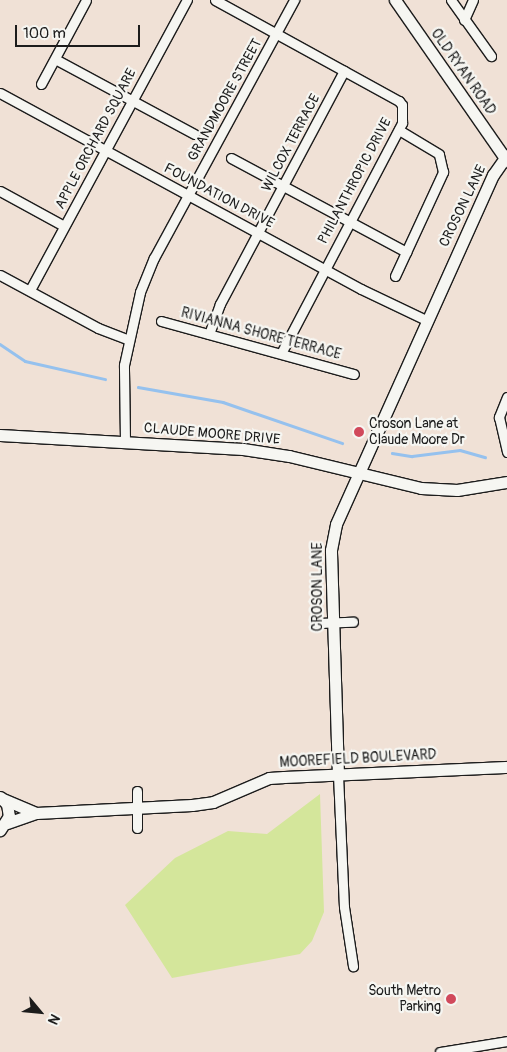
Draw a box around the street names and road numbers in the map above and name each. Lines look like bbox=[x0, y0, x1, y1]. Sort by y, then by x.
street label: OLD RYAN ROAD bbox=[427, 26, 499, 118]
street label: GRANDMOORE STREET bbox=[184, 36, 266, 164]
street label: APPLE ORCHARD SQUARE bbox=[52, 66, 140, 212]
street label: WILCOX TERRACE bbox=[258, 91, 324, 195]
street label: PHILANTHROPIC DRIVE bbox=[315, 115, 395, 247]
street label: FOUNDATION DRIVE bbox=[161, 160, 277, 232]
street label: CROSON LANE bbox=[436, 162, 490, 250]
street label: RIVIANNA SHORE TERRACE bbox=[179, 305, 343, 363]
street label: CLAUDE MOORE DRIVE bbox=[143, 420, 281, 448]
street label: CROSON LANE bbox=[310, 543, 326, 631]
street label: MOOREFIELD BOULEVARD bbox=[279, 746, 437, 772]

